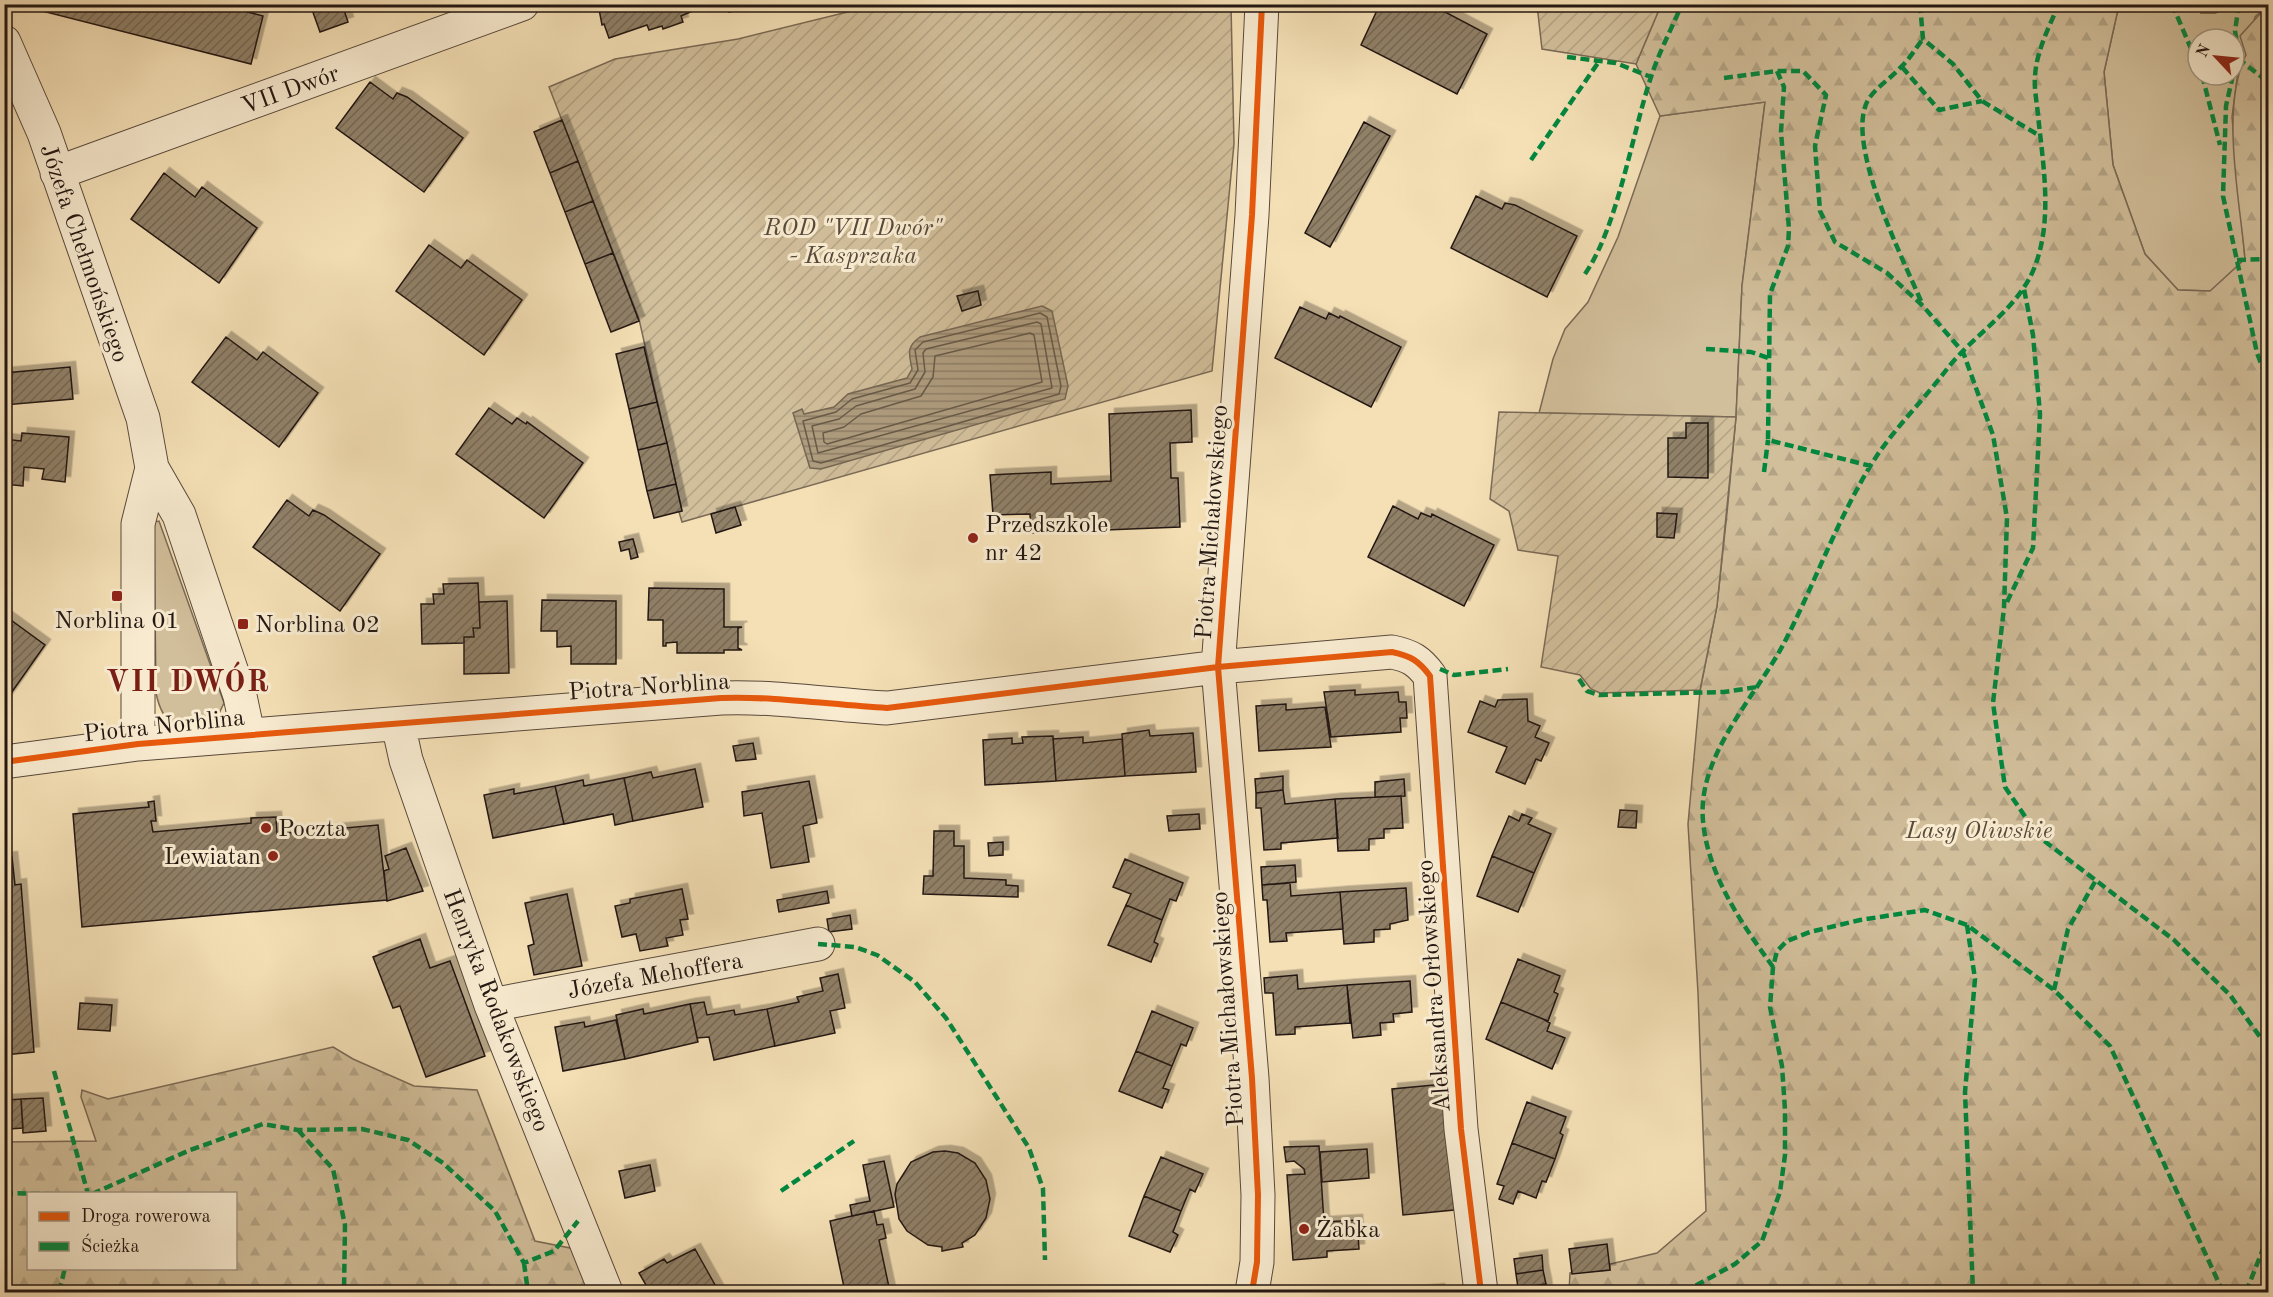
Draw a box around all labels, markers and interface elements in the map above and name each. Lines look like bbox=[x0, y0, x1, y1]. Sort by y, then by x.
north arrow bbox=[2186, 27, 2246, 87]
text: N bbox=[2194, 42, 2215, 60]
street label: VII Dwór bbox=[239, 62, 343, 120]
street label: Józefa Chełmońskiego bbox=[34, 141, 132, 366]
park label: ROD "VII Dwór" - Kasprzaka bbox=[763, 217, 944, 269]
street label: Piotra Michałowskiego bbox=[1193, 404, 1233, 640]
place label: Przedszkole nr 42 bbox=[985, 514, 1108, 566]
marker: Przedszkole nr 42 bbox=[966, 531, 980, 545]
marker: Norblina 01 bbox=[110, 589, 124, 603]
place label: Norblina 01 bbox=[55, 610, 179, 634]
place label: Norblina 02 bbox=[255, 614, 380, 638]
marker: Norblina 02 bbox=[236, 617, 250, 631]
district label: VII DWÓR bbox=[106, 661, 270, 698]
street label: Piotra Norblina bbox=[568, 670, 731, 706]
street label: Piotra Norblina bbox=[82, 707, 246, 747]
place label: Poczta bbox=[278, 818, 346, 842]
park label: Lasy Oliwskie bbox=[1904, 820, 2053, 844]
marker: Poczta bbox=[259, 821, 273, 835]
place label: Lewiatan bbox=[164, 846, 261, 870]
marker: Lewiatan bbox=[266, 849, 280, 863]
street label: Aleksandra Orłowskiego bbox=[1414, 859, 1456, 1113]
street label: Henryka Rodakowskiego bbox=[438, 886, 553, 1135]
street label: Piotra Michałowskiego bbox=[1209, 891, 1249, 1127]
street label: Józefa Mehoffera bbox=[566, 950, 745, 1004]
legend bbox=[27, 1192, 237, 1270]
text: Droga rowerowa bbox=[81, 1208, 211, 1226]
place label: Żabka bbox=[1316, 1216, 1380, 1243]
marker: Żabka bbox=[1297, 1222, 1311, 1236]
text: Ścieżka bbox=[81, 1233, 139, 1256]

